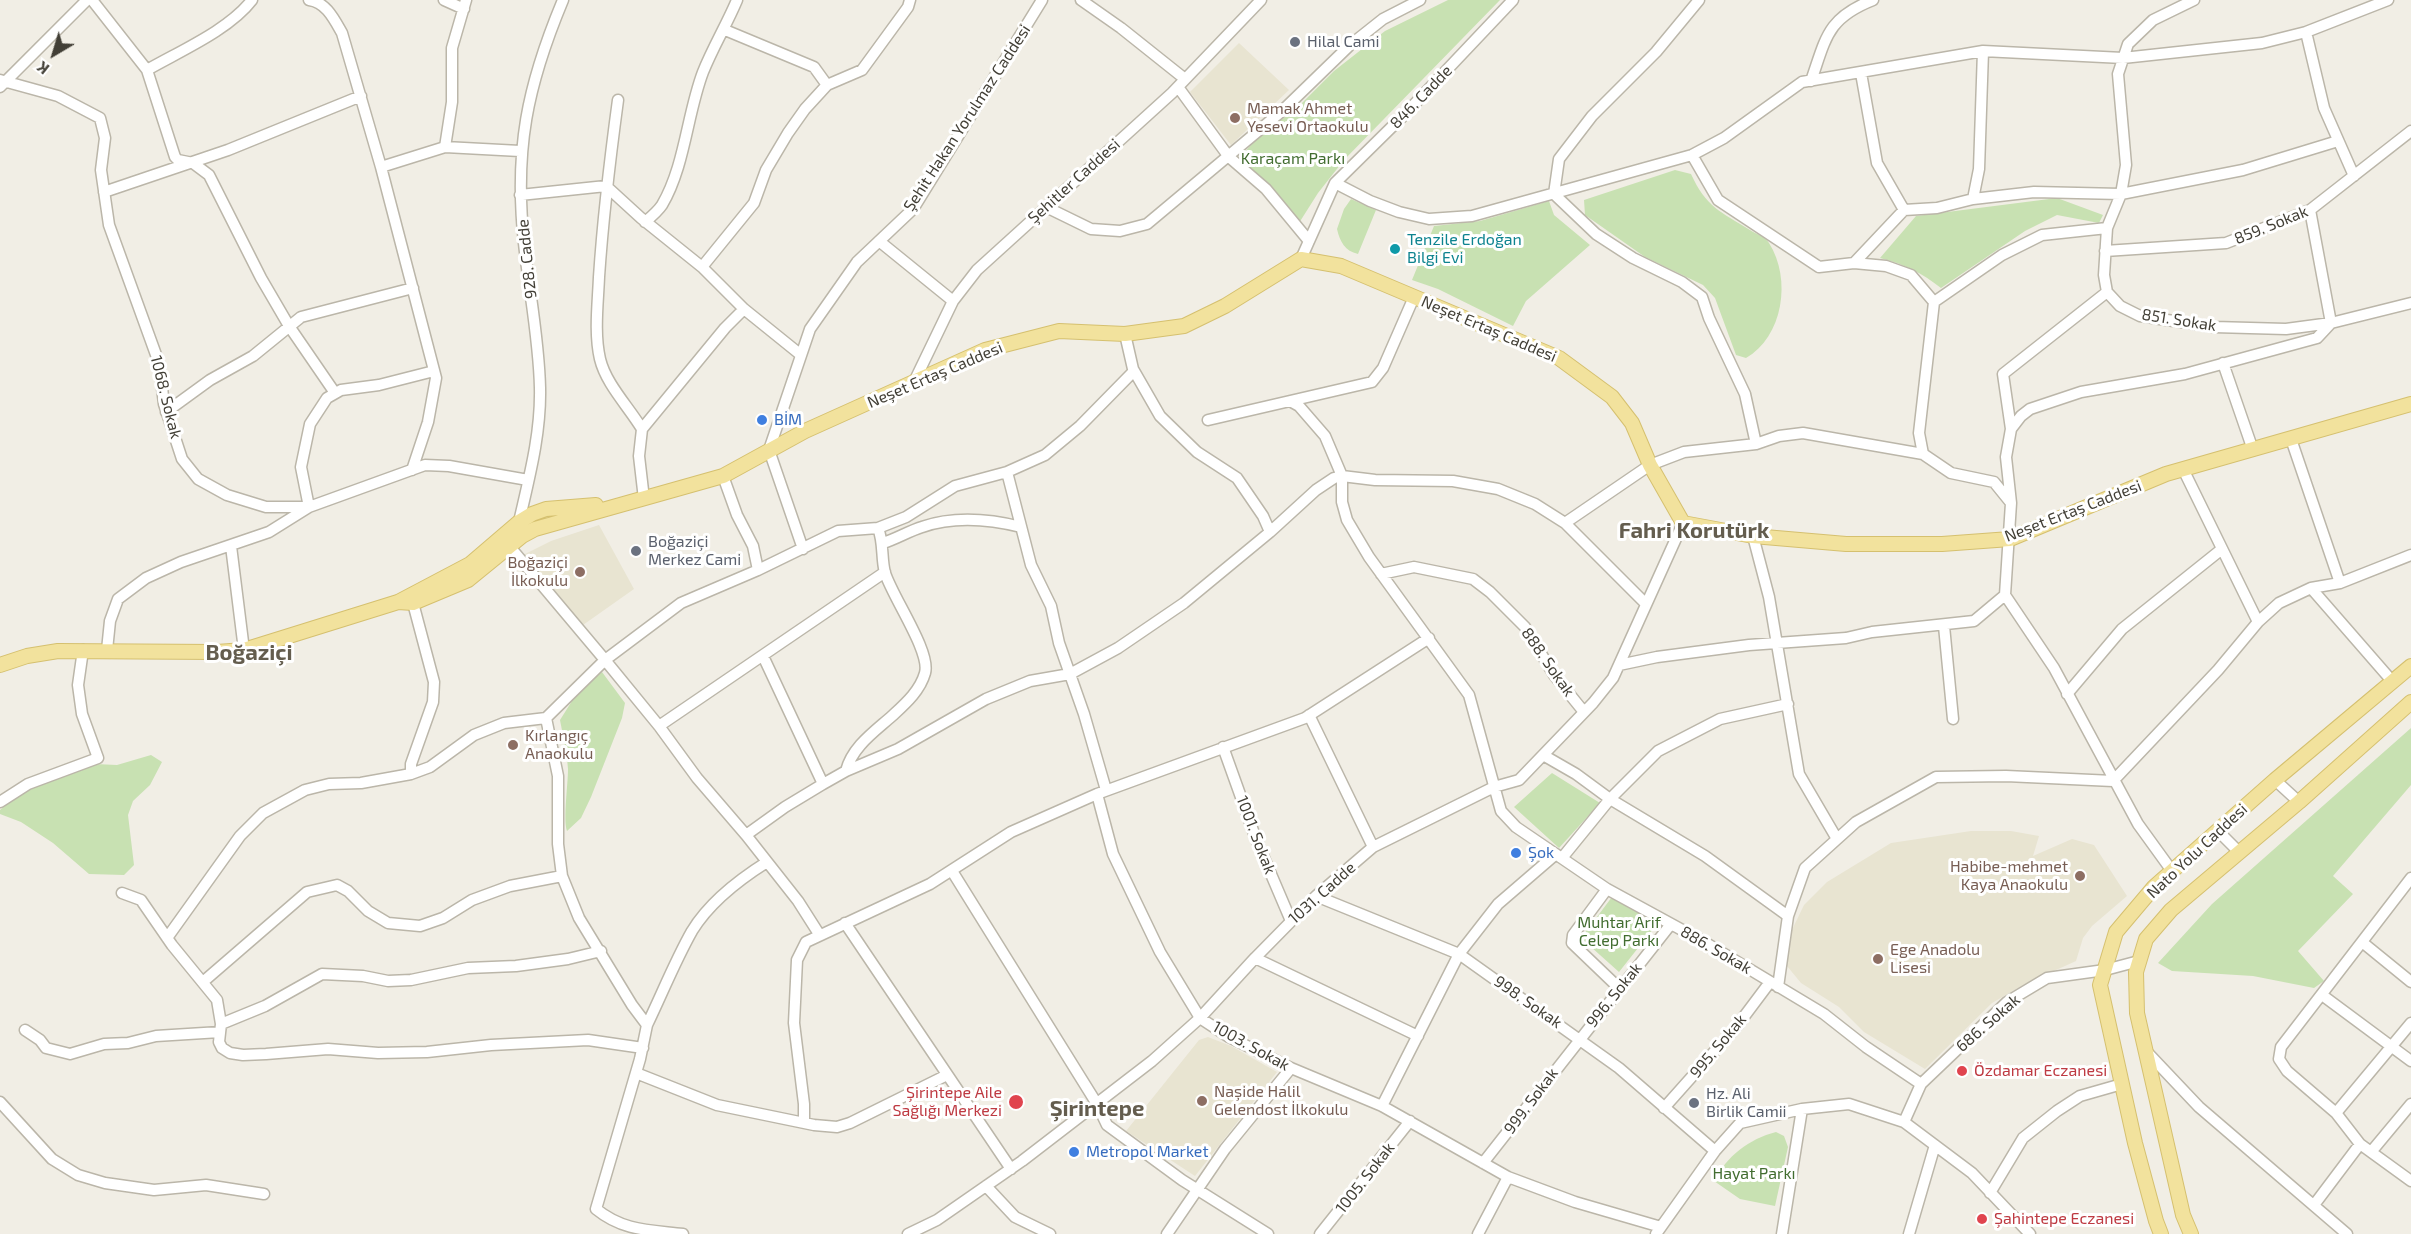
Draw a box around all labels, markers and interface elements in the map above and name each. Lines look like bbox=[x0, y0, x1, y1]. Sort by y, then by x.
street label: Şehit Hakan Yorulmaz Caddesi bbox=[899, 21, 1035, 215]
north arrow bbox=[24, 24, 84, 84]
place label: Hilal Cami bbox=[1307, 32, 1379, 52]
marker: Hilal Cami bbox=[1288, 35, 1302, 49]
text: K bbox=[33, 58, 52, 79]
street label: 846. Cadde bbox=[1386, 61, 1456, 133]
place label: Mamak Ahmet Yesevi Ortaokulu bbox=[1247, 99, 1369, 137]
marker: Mamak Ahmet Yesevi Ortaokulu bbox=[1228, 111, 1242, 125]
street label: Şehitler Caddesi bbox=[1024, 135, 1124, 227]
park label: Karaçam Parkı bbox=[1241, 149, 1345, 169]
street label: 859. Sokak bbox=[2231, 202, 2311, 248]
street label: 928. Cadde bbox=[513, 218, 541, 300]
place label: Tenzile Erdoğan Bilgi Evi bbox=[1407, 230, 1522, 268]
marker: Tenzile Erdoğan Bilgi Evi bbox=[1388, 242, 1402, 256]
street label: Neşet Ertaş Caddesi bbox=[1418, 292, 1560, 366]
street label: 851. Sokak bbox=[2140, 305, 2218, 335]
street label: Neşet Ertaş Caddesi bbox=[864, 338, 1006, 412]
street label: 1068. Sokak bbox=[146, 353, 186, 441]
place label: BİM bbox=[774, 410, 802, 430]
marker: BİM bbox=[755, 413, 769, 427]
street label: Neşet Ertaş Caddesi bbox=[2002, 476, 2144, 546]
district label: Fahri Korutürk bbox=[1619, 518, 1769, 544]
place label: Boğaziçi Merkez Cami bbox=[648, 532, 741, 570]
marker: Boğaziçi Merkez Cami bbox=[629, 544, 643, 558]
place label: Boğaziçi İlkokulu bbox=[507, 553, 568, 591]
marker: Boğaziçi İlkokulu bbox=[573, 565, 587, 579]
street label: 888. Sokak bbox=[1517, 624, 1579, 700]
district label: Boğaziçi bbox=[205, 640, 293, 666]
place label: Kırlangıç Anaokulu bbox=[525, 726, 593, 764]
marker: Kırlangıç Anaokulu bbox=[506, 738, 520, 752]
street label: 1001. Sokak bbox=[1232, 793, 1280, 877]
street label: Nato Yolu Caddesi bbox=[2143, 800, 2251, 902]
place label: Şok bbox=[1528, 843, 1554, 863]
marker: Şok bbox=[1509, 846, 1523, 860]
place label: Habibe-mehmet Kaya Anaokulu bbox=[1950, 857, 2068, 895]
street label: 1031. Cadde bbox=[1285, 858, 1359, 928]
marker: Habibe-mehmet Kaya Anaokulu bbox=[2073, 869, 2087, 883]
park label: Muhtar Arif Celep Parkı bbox=[1577, 913, 1661, 951]
street label: 886. Sokak bbox=[1677, 922, 1755, 978]
place label: Ege Anadolu Lisesi bbox=[1890, 940, 1980, 978]
marker: Ege Anadolu Lisesi bbox=[1871, 952, 1885, 966]
street label: 996. Sokak bbox=[1582, 959, 1646, 1031]
street label: 998. Sokak bbox=[1490, 972, 1566, 1032]
street label: 686. Sokak bbox=[1952, 990, 2024, 1056]
street label: 995. Sokak bbox=[1686, 1010, 1750, 1082]
street label: 1003. Sokak bbox=[1209, 1017, 1293, 1075]
place label: Özdamar Eczanesi bbox=[1974, 1061, 2107, 1081]
street label: 999. Sokak bbox=[1500, 1064, 1562, 1138]
marker: Özdamar Eczanesi bbox=[1955, 1064, 1969, 1078]
place label: Naşide Halil Gelendost İlkokulu bbox=[1214, 1082, 1348, 1120]
place label: Şirintepe Aile Sağlığı Merkezi bbox=[892, 1083, 1002, 1121]
place label: Hz. Ali Birlik Camii bbox=[1706, 1084, 1787, 1122]
marker: Şirintepe Aile Sağlığı Merkezi bbox=[1007, 1093, 1025, 1111]
marker: Naşide Halil Gelendost İlkokulu bbox=[1195, 1094, 1209, 1108]
district label: Şirintepe bbox=[1050, 1096, 1144, 1122]
marker: Hz. Ali Birlik Camii bbox=[1687, 1096, 1701, 1110]
street label: 1005. Sokak bbox=[1331, 1139, 1399, 1217]
place label: Metropol Market bbox=[1086, 1142, 1209, 1162]
marker: Metropol Market bbox=[1067, 1145, 1081, 1159]
park label: Hayat Parkı bbox=[1712, 1164, 1796, 1184]
place label: Şahintepe Eczanesi bbox=[1994, 1209, 2134, 1229]
marker: Şahintepe Eczanesi bbox=[1975, 1212, 1989, 1226]

